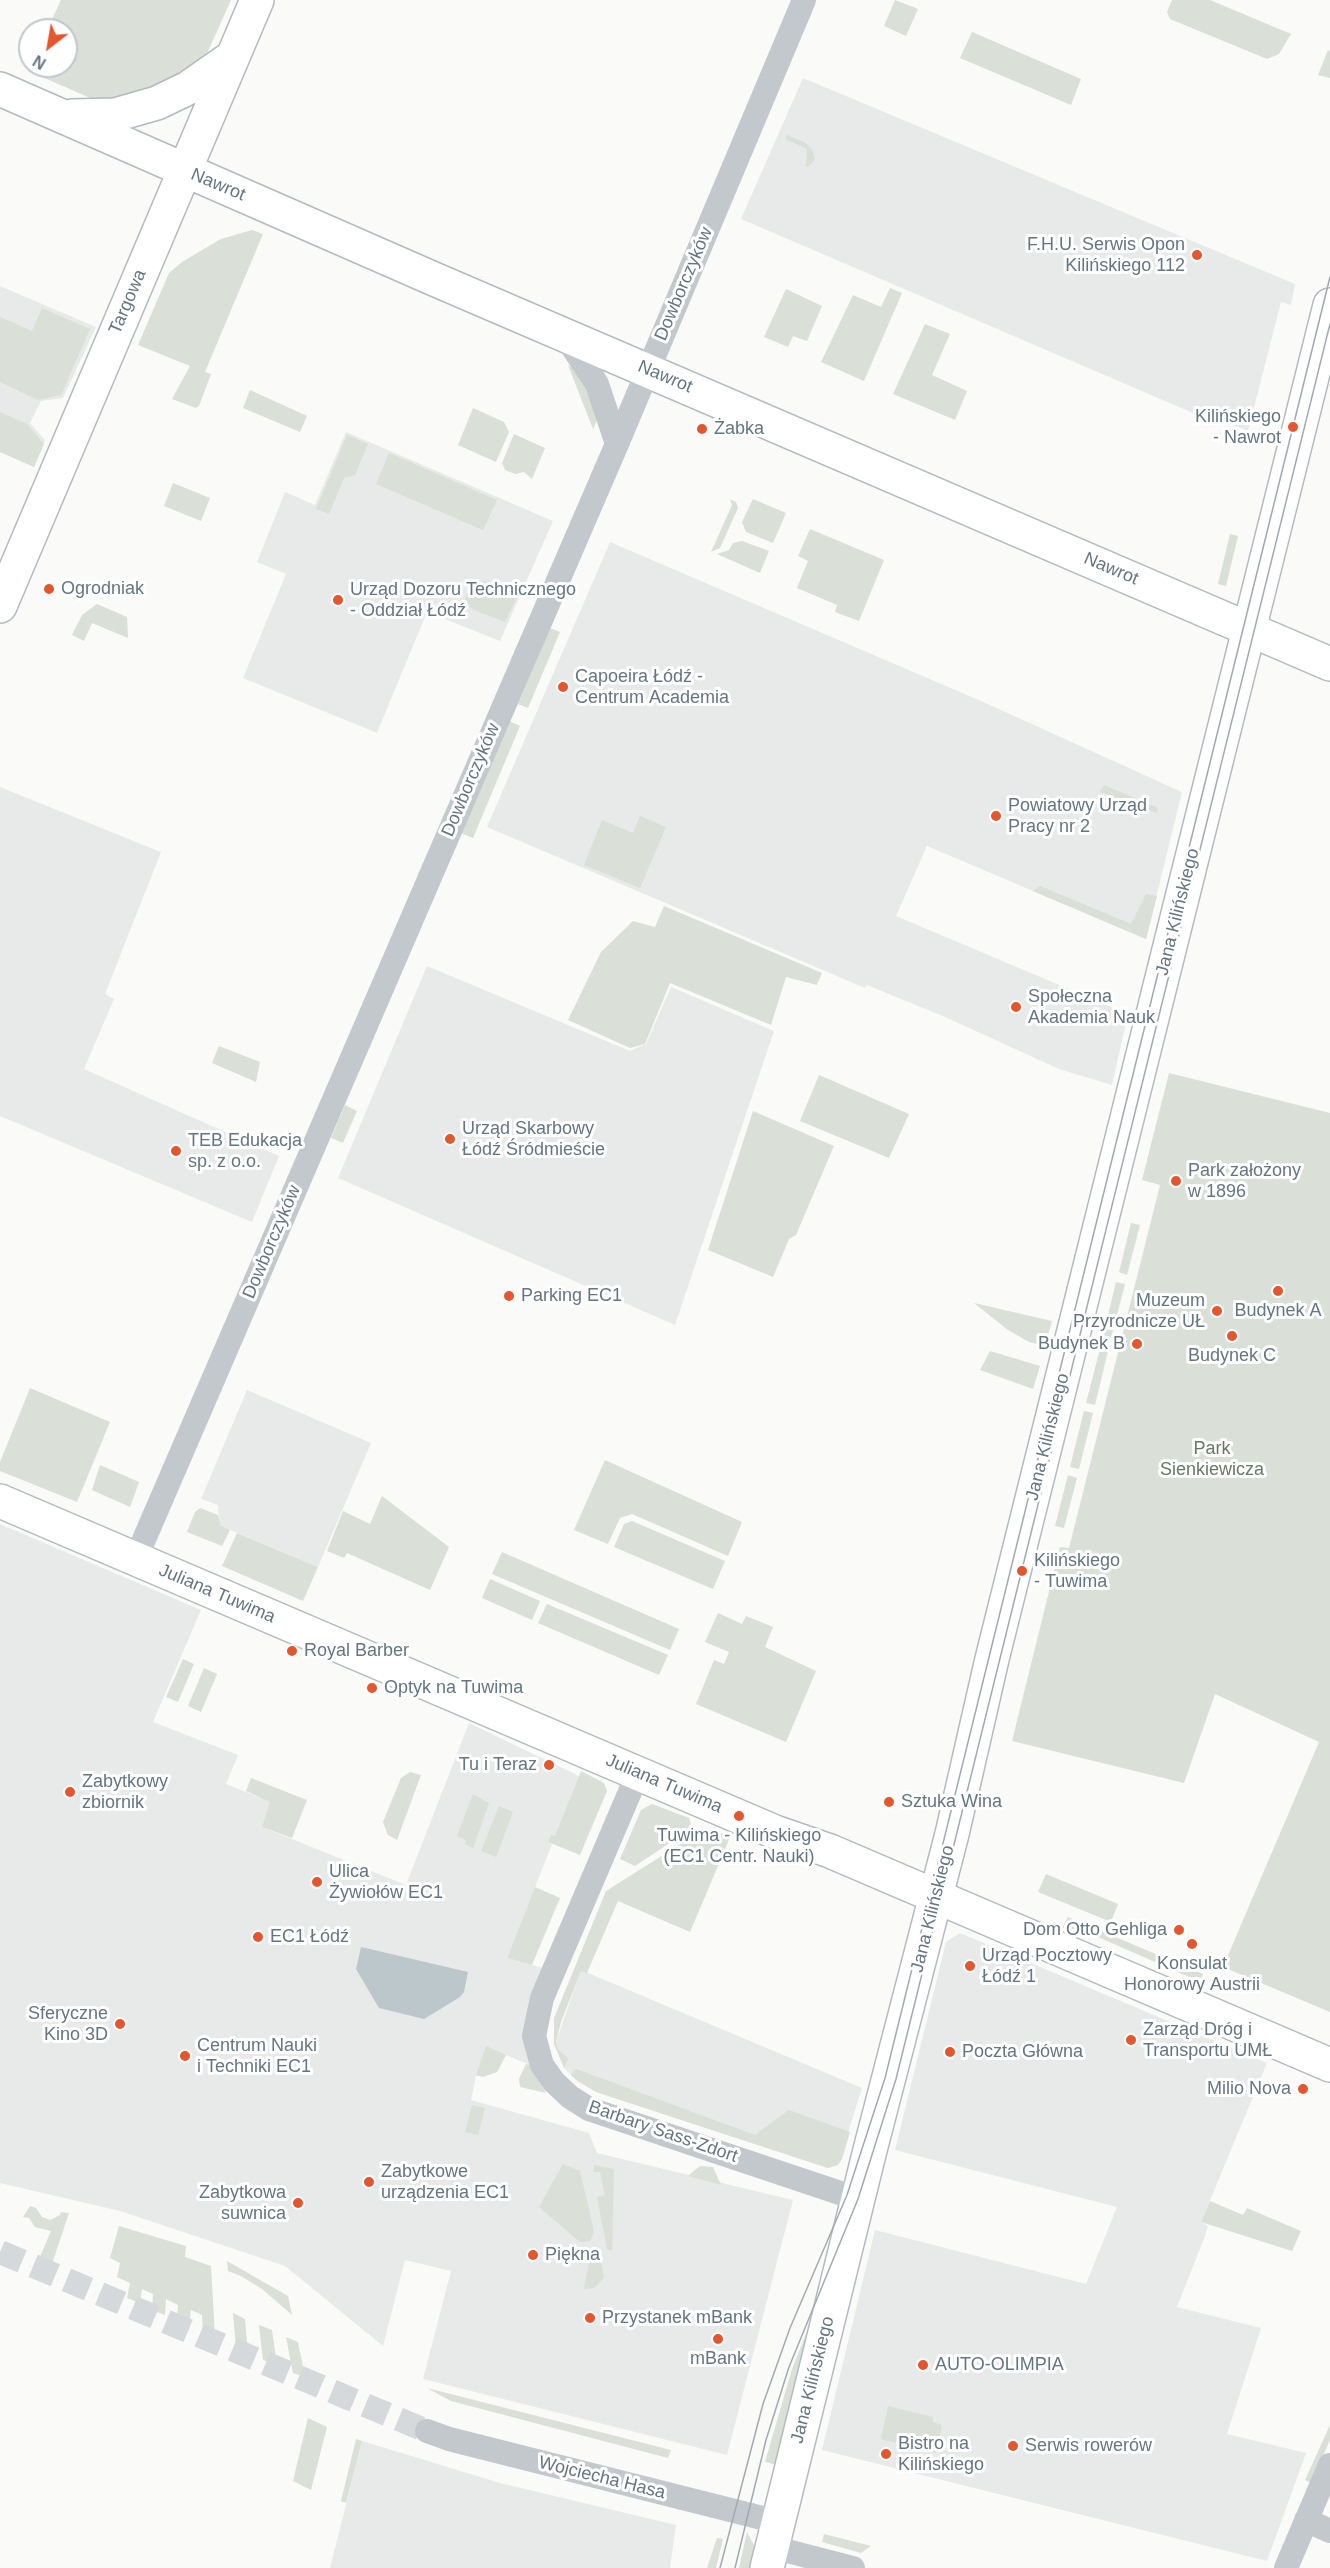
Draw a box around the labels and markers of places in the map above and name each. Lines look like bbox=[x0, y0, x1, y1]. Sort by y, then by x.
place label: F.H.U. Serwis Opon Kilińskiego 112 bbox=[1027, 234, 1185, 276]
marker: F.H.U. Serwis Opon Kilińskiego 112 bbox=[1190, 248, 1204, 262]
place label: Kilińskiego - Nawrot bbox=[1195, 406, 1281, 448]
place label: Żabka bbox=[714, 418, 764, 440]
marker: Kilińskiego - Nawrot bbox=[1286, 420, 1300, 434]
marker: Żabka bbox=[695, 422, 709, 436]
place label: Ogrodniak bbox=[61, 578, 144, 600]
place label: Urząd Dozoru Technicznego - Oddział Łódź bbox=[350, 579, 576, 622]
marker: Ogrodniak bbox=[42, 582, 56, 596]
marker: Urząd Dozoru Technicznego - Oddział Łódź bbox=[331, 593, 345, 607]
place label: Capoeira Łódź - Centrum Academia bbox=[575, 666, 729, 708]
marker: Capoeira Łódź - Centrum Academia bbox=[556, 680, 570, 694]
place label: Powiatowy Urząd Pracy nr 2 bbox=[1008, 795, 1147, 838]
marker: Powiatowy Urząd Pracy nr 2 bbox=[989, 809, 1003, 823]
place label: Społeczna Akademia Nauk bbox=[1028, 986, 1155, 1028]
marker: Społeczna Akademia Nauk bbox=[1009, 1000, 1023, 1014]
place label: Urząd Skarbowy Łódź Śródmieście bbox=[462, 1118, 605, 1160]
place label: TEB Edukacja sp. z o.o. bbox=[188, 1130, 302, 1172]
marker: Urząd Skarbowy Łódź Śródmieście bbox=[443, 1132, 457, 1146]
marker: TEB Edukacja sp. z o.o. bbox=[169, 1144, 183, 1158]
place label: Park założony w 1896 bbox=[1188, 1160, 1301, 1202]
marker: Park założony w 1896 bbox=[1169, 1174, 1183, 1188]
marker: Budynek A bbox=[1271, 1284, 1285, 1298]
place label: Parking EC1 bbox=[521, 1285, 622, 1307]
marker: Parking EC1 bbox=[502, 1289, 516, 1303]
place label: Muzeum Przyrodnicze UŁ bbox=[1073, 1290, 1205, 1332]
place label: Budynek A bbox=[1234, 1300, 1322, 1322]
marker: Muzeum Przyrodnicze UŁ bbox=[1210, 1304, 1224, 1318]
marker: Budynek C bbox=[1225, 1329, 1239, 1343]
place label: Budynek B bbox=[1038, 1333, 1125, 1355]
marker: Budynek B bbox=[1130, 1337, 1144, 1351]
place label: Budynek C bbox=[1188, 1345, 1276, 1367]
place label: Kilińskiego - Tuwima bbox=[1034, 1550, 1120, 1592]
marker: Kilińskiego - Tuwima bbox=[1015, 1564, 1029, 1578]
place label: Royal Barber bbox=[304, 1640, 409, 1662]
marker: Royal Barber bbox=[285, 1644, 299, 1658]
place label: Optyk na Tuwima bbox=[384, 1677, 523, 1699]
marker: Optyk na Tuwima bbox=[365, 1681, 379, 1695]
place label: Tu i Teraz bbox=[459, 1754, 537, 1776]
marker: Tu i Teraz bbox=[542, 1758, 556, 1772]
place label: Zabytkowy zbiornik bbox=[82, 1771, 168, 1814]
marker: Zabytkowy zbiornik bbox=[63, 1785, 77, 1799]
place label: Sztuka Wina bbox=[901, 1791, 1002, 1813]
marker: Sztuka Wina bbox=[882, 1795, 896, 1809]
marker: Tuwima - Kilińskiego (EC1 Centr. Nauki) bbox=[732, 1809, 746, 1823]
place label: Tuwima - Kilińskiego (EC1 Centr. Nauki) bbox=[657, 1825, 821, 1868]
place label: Ulica Żywiołów EC1 bbox=[329, 1861, 443, 1904]
marker: Ulica Żywiołów EC1 bbox=[310, 1875, 324, 1889]
place label: Dom Otto Gehliga bbox=[1023, 1919, 1167, 1941]
marker: Dom Otto Gehliga bbox=[1172, 1923, 1186, 1937]
place label: EC1 Łódź bbox=[270, 1926, 349, 1948]
marker: EC1 Łódź bbox=[251, 1930, 265, 1944]
marker: Konsulat Honorowy Austrii bbox=[1185, 1937, 1199, 1951]
place label: Urząd Pocztowy Łódź 1 bbox=[982, 1945, 1112, 1988]
place label: Konsulat Honorowy Austrii bbox=[1124, 1953, 1260, 1996]
marker: Urząd Pocztowy Łódź 1 bbox=[963, 1959, 977, 1973]
place label: Sferyczne Kino 3D bbox=[28, 2003, 108, 2046]
marker: Sferyczne Kino 3D bbox=[113, 2017, 127, 2031]
place label: Zarząd Dróg i Transportu UMŁ bbox=[1143, 2019, 1272, 2062]
marker: Zarząd Dróg i Transportu UMŁ bbox=[1124, 2033, 1138, 2047]
place label: Centrum Nauki i Techniki EC1 bbox=[197, 2035, 317, 2078]
place label: Poczta Główna bbox=[962, 2041, 1083, 2063]
marker: Poczta Główna bbox=[943, 2045, 957, 2059]
marker: Centrum Nauki i Techniki EC1 bbox=[178, 2049, 192, 2063]
place label: Milio Nova bbox=[1207, 2078, 1291, 2100]
marker: Milio Nova bbox=[1296, 2082, 1310, 2096]
place label: Zabytkowe urządzenia EC1 bbox=[381, 2161, 509, 2204]
marker: Zabytkowe urządzenia EC1 bbox=[362, 2175, 376, 2189]
place label: Zabytkowa suwnica bbox=[199, 2182, 286, 2224]
marker: Zabytkowa suwnica bbox=[291, 2196, 305, 2210]
place label: Piękna bbox=[545, 2244, 600, 2266]
marker: Piękna bbox=[526, 2248, 540, 2262]
place label: Przystanek mBank bbox=[602, 2307, 752, 2329]
marker: Przystanek mBank bbox=[583, 2311, 597, 2325]
marker: mBank bbox=[711, 2332, 725, 2346]
place label: mBank bbox=[690, 2348, 746, 2370]
place label: AUTO-OLIMPIA bbox=[935, 2354, 1064, 2376]
marker: AUTO-OLIMPIA bbox=[916, 2358, 930, 2372]
place label: Bistro na Kilińskiego bbox=[898, 2433, 984, 2476]
place label: Serwis rowerów bbox=[1025, 2435, 1152, 2457]
marker: Serwis rowerów bbox=[1006, 2439, 1020, 2453]
marker: Bistro na Kilińskiego bbox=[879, 2447, 893, 2461]

